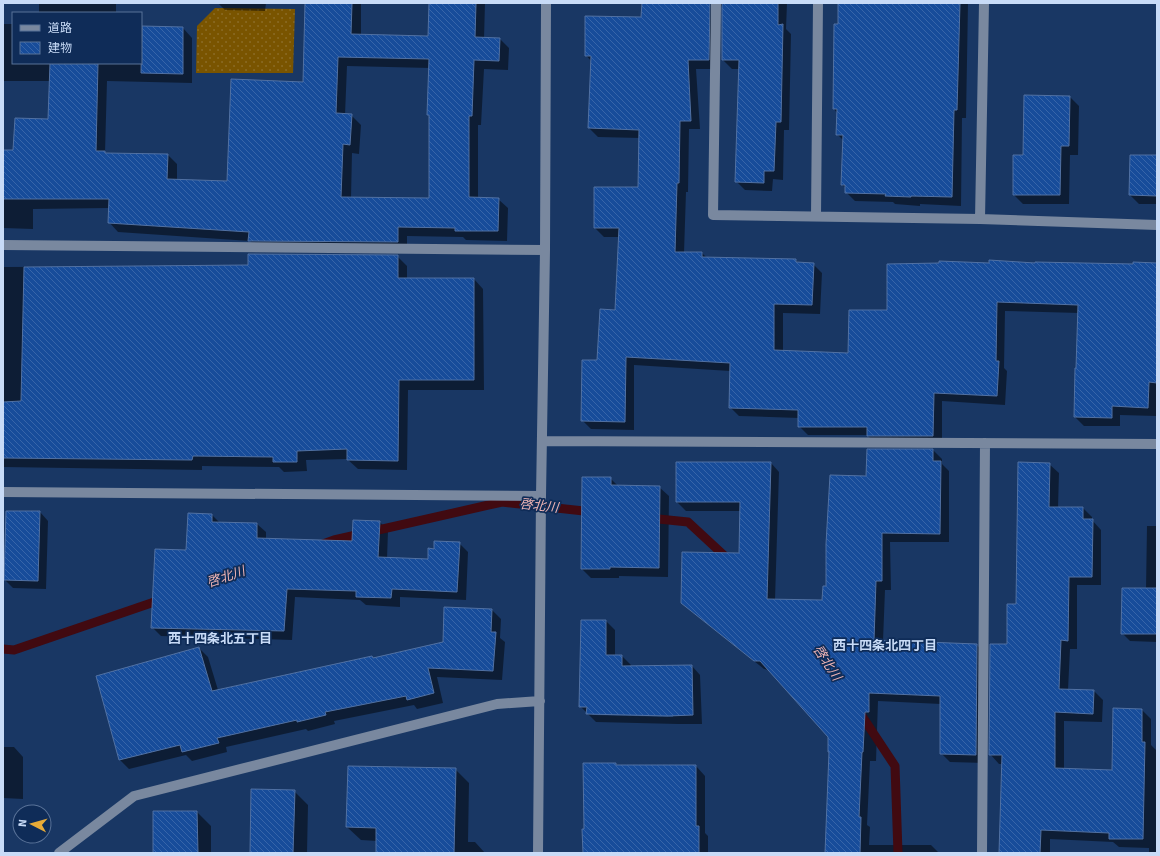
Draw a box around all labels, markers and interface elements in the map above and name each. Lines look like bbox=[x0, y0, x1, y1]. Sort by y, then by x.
legend bbox=[12, 12, 142, 64]
text: 道路 bbox=[48, 21, 72, 36]
text: 建物 bbox=[48, 41, 72, 56]
water label: 啓北川 bbox=[519, 496, 561, 516]
water label: 啓北川 bbox=[205, 562, 249, 591]
district label: 西十四条北五丁目 bbox=[168, 631, 272, 647]
district label: 西十四条北四丁目 bbox=[833, 638, 937, 654]
water label: 啓北川 bbox=[809, 642, 846, 685]
north arrow bbox=[12, 804, 52, 844]
text: N bbox=[16, 819, 29, 827]

